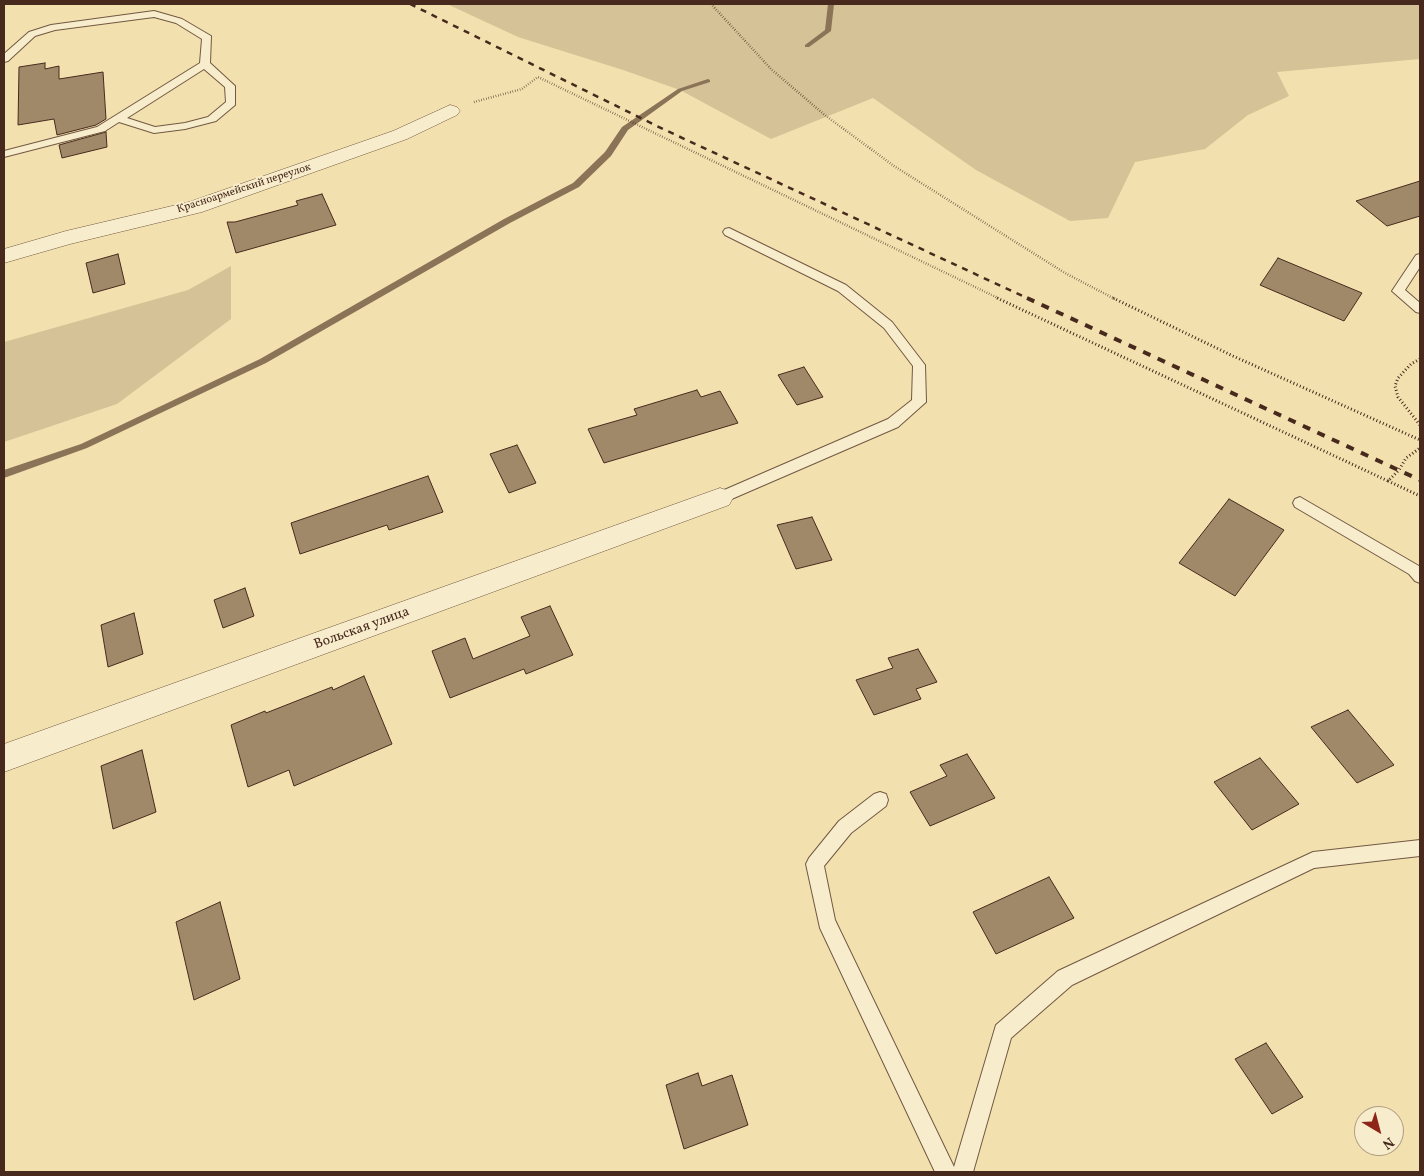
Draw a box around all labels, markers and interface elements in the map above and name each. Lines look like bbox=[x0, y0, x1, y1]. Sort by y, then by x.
street label: Красноармейский переулок bbox=[175, 161, 313, 217]
street label: Вольская улица bbox=[312, 604, 412, 654]
north arrow bbox=[1354, 1106, 1404, 1156]
text: N bbox=[1378, 1132, 1398, 1153]

